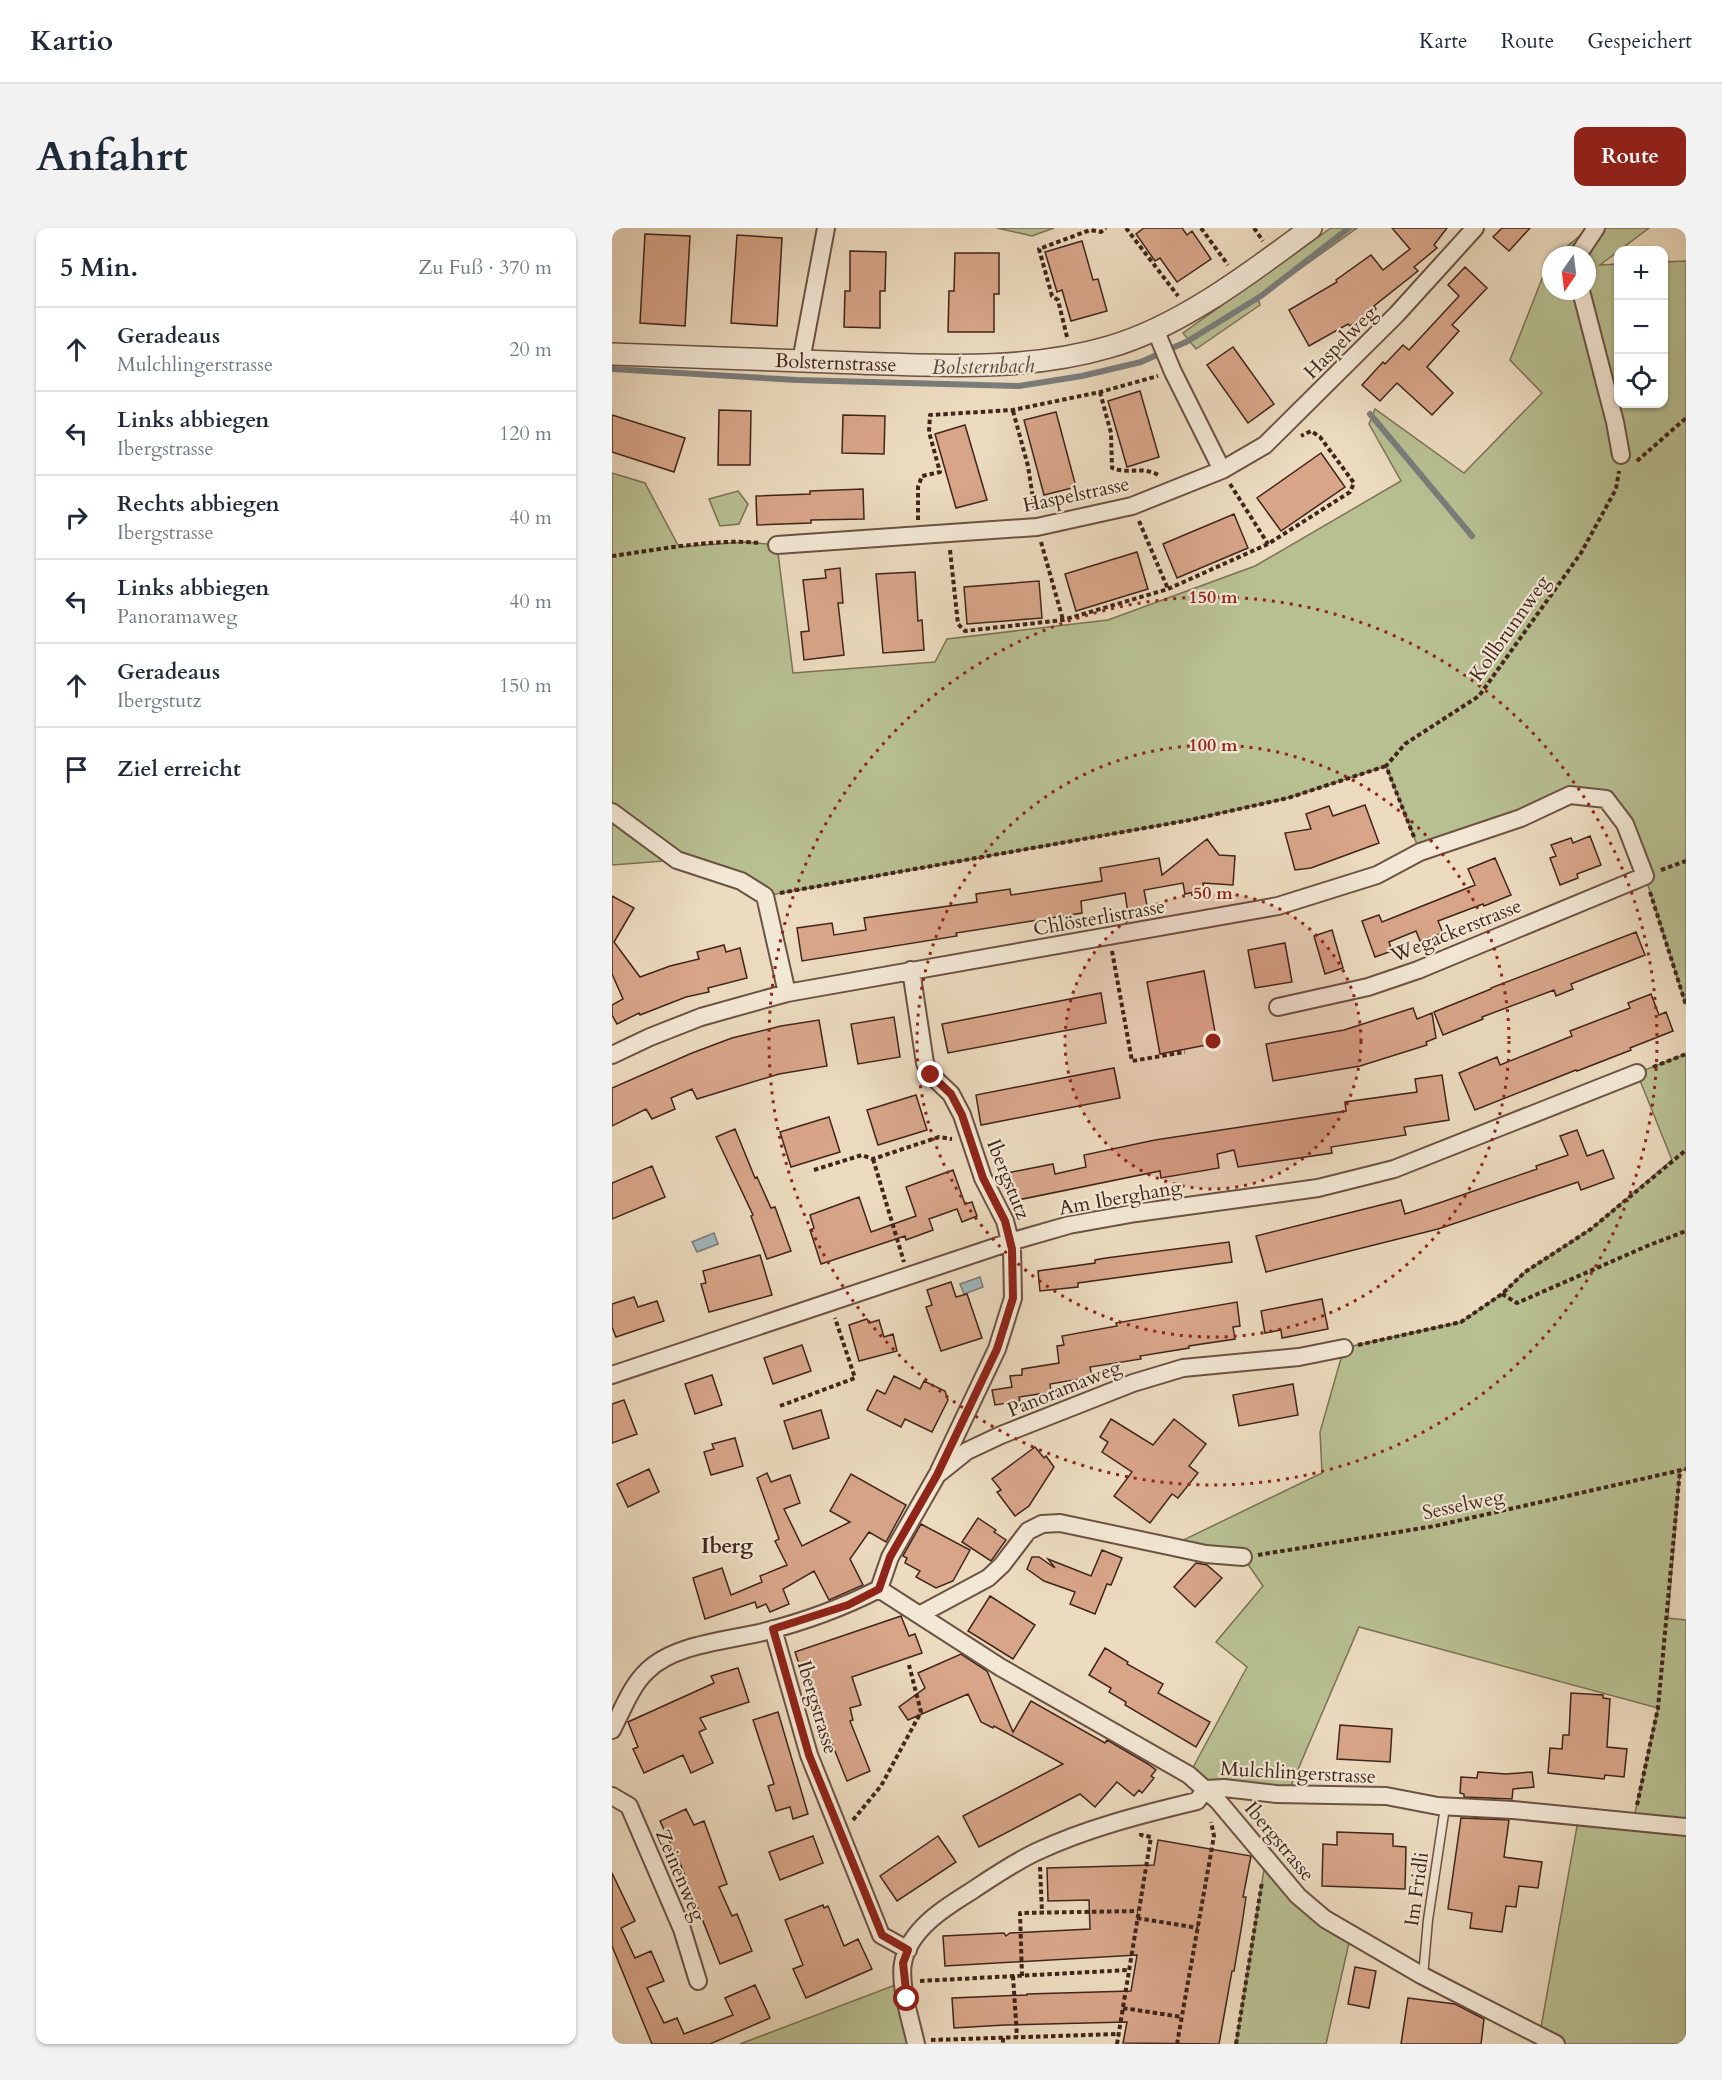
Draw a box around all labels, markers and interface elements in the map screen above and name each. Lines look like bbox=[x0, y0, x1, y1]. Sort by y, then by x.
text: Kartio bbox=[30, 22, 113, 60]
text: Karte bbox=[1419, 27, 1468, 56]
text: Route bbox=[1501, 27, 1554, 56]
text: Gespeichert bbox=[1587, 27, 1692, 56]
button: Route bbox=[1574, 127, 1686, 186]
text: Anfahrt bbox=[36, 128, 188, 185]
north arrow bbox=[1542, 246, 1596, 300]
map controls bbox=[1614, 246, 1668, 408]
button: + bbox=[1614, 246, 1668, 300]
text: 5 Min. bbox=[60, 250, 138, 285]
text: Zu Fuß · 370 m bbox=[418, 254, 552, 281]
street label: Haspelweg bbox=[1298, 299, 1383, 385]
button: − bbox=[1614, 300, 1668, 354]
text: Geradeaus bbox=[117, 321, 220, 351]
icon: ahead bbox=[60, 333, 93, 366]
text: 20 m bbox=[509, 336, 552, 363]
street label: Bolsternstrasse bbox=[774, 347, 897, 378]
text: Mulchlingerstrasse bbox=[117, 351, 273, 378]
water label: Bolsternbach bbox=[931, 351, 1035, 382]
button: locate bbox=[1614, 354, 1668, 408]
text: Links abbiegen bbox=[117, 405, 269, 435]
icon: left bbox=[60, 417, 93, 450]
text: 120 m bbox=[499, 420, 552, 447]
text: Ibergstrasse bbox=[117, 435, 214, 462]
street label: Haspelstrasse bbox=[1020, 470, 1132, 519]
text: Rechts abbiegen bbox=[117, 489, 280, 519]
icon: right bbox=[60, 501, 93, 534]
text: 40 m bbox=[509, 504, 552, 531]
text: Ibergstrasse bbox=[117, 519, 214, 546]
street label: Kollbrunnweg bbox=[1463, 569, 1556, 687]
text: Links abbiegen bbox=[117, 573, 269, 603]
icon: left bbox=[60, 585, 93, 618]
text: 150 m bbox=[1188, 585, 1238, 610]
text: 40 m bbox=[509, 588, 552, 615]
text: Panoramaweg bbox=[117, 603, 237, 630]
text: Geradeaus bbox=[117, 657, 220, 687]
icon: ahead bbox=[60, 669, 93, 702]
text: 150 m bbox=[499, 672, 552, 699]
text: Ibergstutz bbox=[117, 687, 201, 714]
text: 100 m bbox=[1188, 733, 1238, 758]
icon: arrive bbox=[60, 753, 93, 786]
text: Ziel erreicht bbox=[117, 754, 241, 784]
text: 50 m bbox=[1193, 881, 1233, 906]
street label: Wegackerstrasse bbox=[1386, 892, 1526, 969]
street label: Chlösterlistrasse bbox=[1031, 893, 1167, 942]
centre of rings bbox=[1203, 1031, 1223, 1051]
route end bbox=[917, 1061, 943, 1087]
street label: Ibergstutz bbox=[980, 1135, 1037, 1223]
street label: Am Iberghang bbox=[1057, 1173, 1184, 1222]
street label: Panoramaweg bbox=[1003, 1353, 1126, 1424]
street label: Sesselweg bbox=[1420, 1482, 1507, 1526]
district label: Iberg bbox=[701, 1531, 754, 1561]
street label: Ibergstrasse bbox=[790, 1657, 845, 1757]
street label: Mulchlingerstrasse bbox=[1219, 1755, 1377, 1790]
street label: Ibergstrasse bbox=[1238, 1796, 1321, 1887]
street label: Zeinenweg bbox=[649, 1825, 712, 1926]
street label: Im Fridli bbox=[1398, 1850, 1435, 1928]
route start bbox=[893, 1985, 919, 2011]

